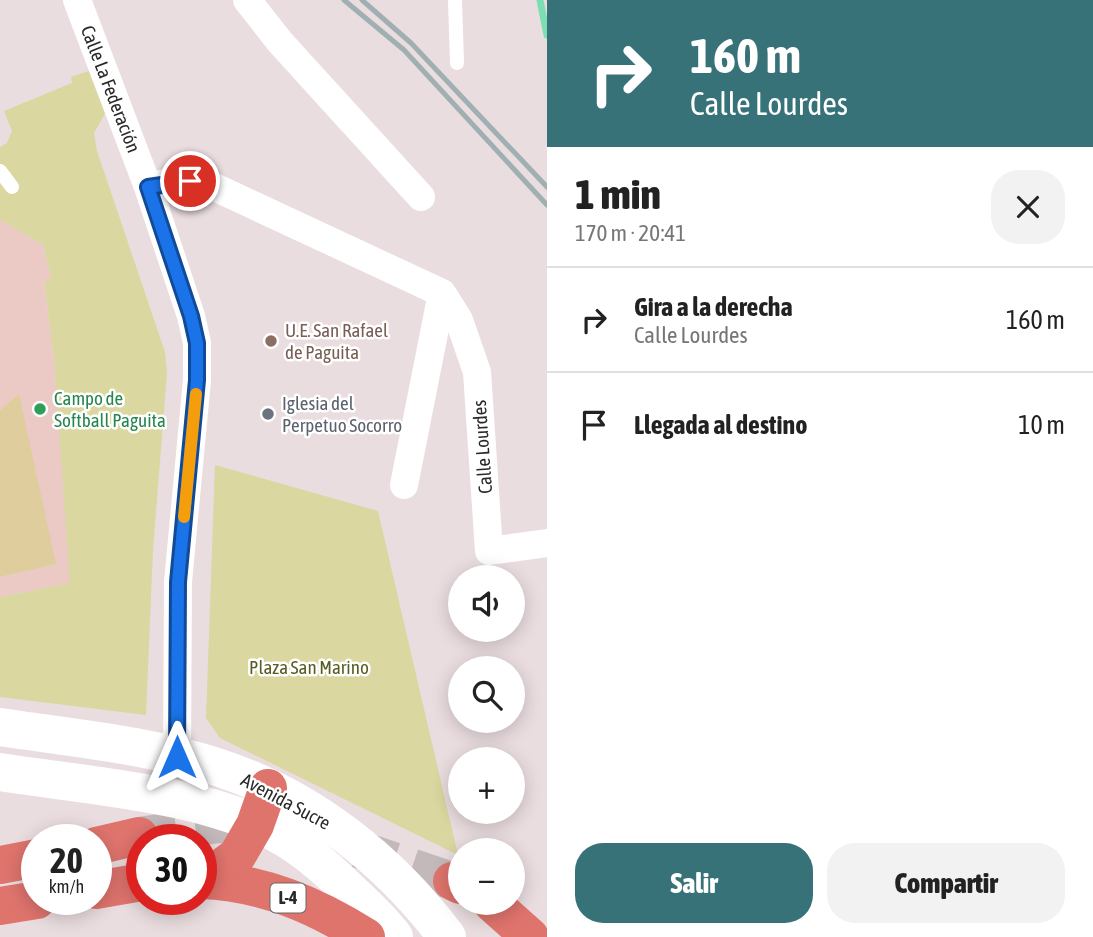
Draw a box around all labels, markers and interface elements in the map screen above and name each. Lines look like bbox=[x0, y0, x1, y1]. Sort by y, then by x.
street label: Calle La Federación bbox=[77, 22, 145, 156]
text: 160 m bbox=[690, 27, 801, 83]
icon: right bbox=[575, 28, 666, 119]
text: Calle Lourdes bbox=[690, 85, 848, 122]
pin bbox=[160, 151, 220, 211]
icon: arrive bbox=[171, 162, 209, 200]
text: 1 min bbox=[575, 170, 661, 218]
button: close bbox=[991, 170, 1065, 244]
text: 170 m · 20:41 bbox=[575, 220, 686, 246]
text: Gira a la derecha bbox=[634, 292, 793, 322]
icon: right bbox=[575, 301, 613, 339]
text: 160 m bbox=[1006, 305, 1065, 335]
place label: U.E. San Rafael de Paguita bbox=[285, 319, 388, 363]
text: Calle Lourdes bbox=[634, 322, 748, 348]
marker: U.E. San Rafael de Paguita bbox=[263, 333, 279, 349]
place label: Campo de Softball Paguita bbox=[54, 387, 166, 431]
place label: Iglesia del Perpetuo Socorro bbox=[282, 392, 402, 436]
street label: Calle Lourdes bbox=[468, 399, 496, 495]
marker: Campo de Softball Paguita bbox=[32, 401, 48, 417]
marker: Iglesia del Perpetuo Socorro bbox=[260, 406, 276, 422]
icon: arrive bbox=[575, 406, 613, 444]
text: Llegada al destino bbox=[634, 410, 807, 440]
text: 10 m bbox=[1018, 410, 1065, 440]
map controls bbox=[448, 565, 525, 915]
button: sound bbox=[448, 565, 525, 642]
park label: Plaza San Marino bbox=[249, 656, 369, 678]
button: search bbox=[448, 656, 525, 733]
position arrow bbox=[140, 720, 214, 794]
button: + bbox=[448, 747, 525, 824]
street label: Avenida Sucre bbox=[238, 768, 334, 834]
speed limit sign: 30 bbox=[126, 824, 217, 915]
button: − bbox=[448, 838, 525, 915]
text: 20 bbox=[50, 840, 83, 880]
button: Salir bbox=[575, 843, 813, 923]
button: Compartir bbox=[827, 843, 1065, 923]
text: km/h bbox=[49, 876, 84, 897]
road number: L-4 bbox=[270, 884, 306, 912]

